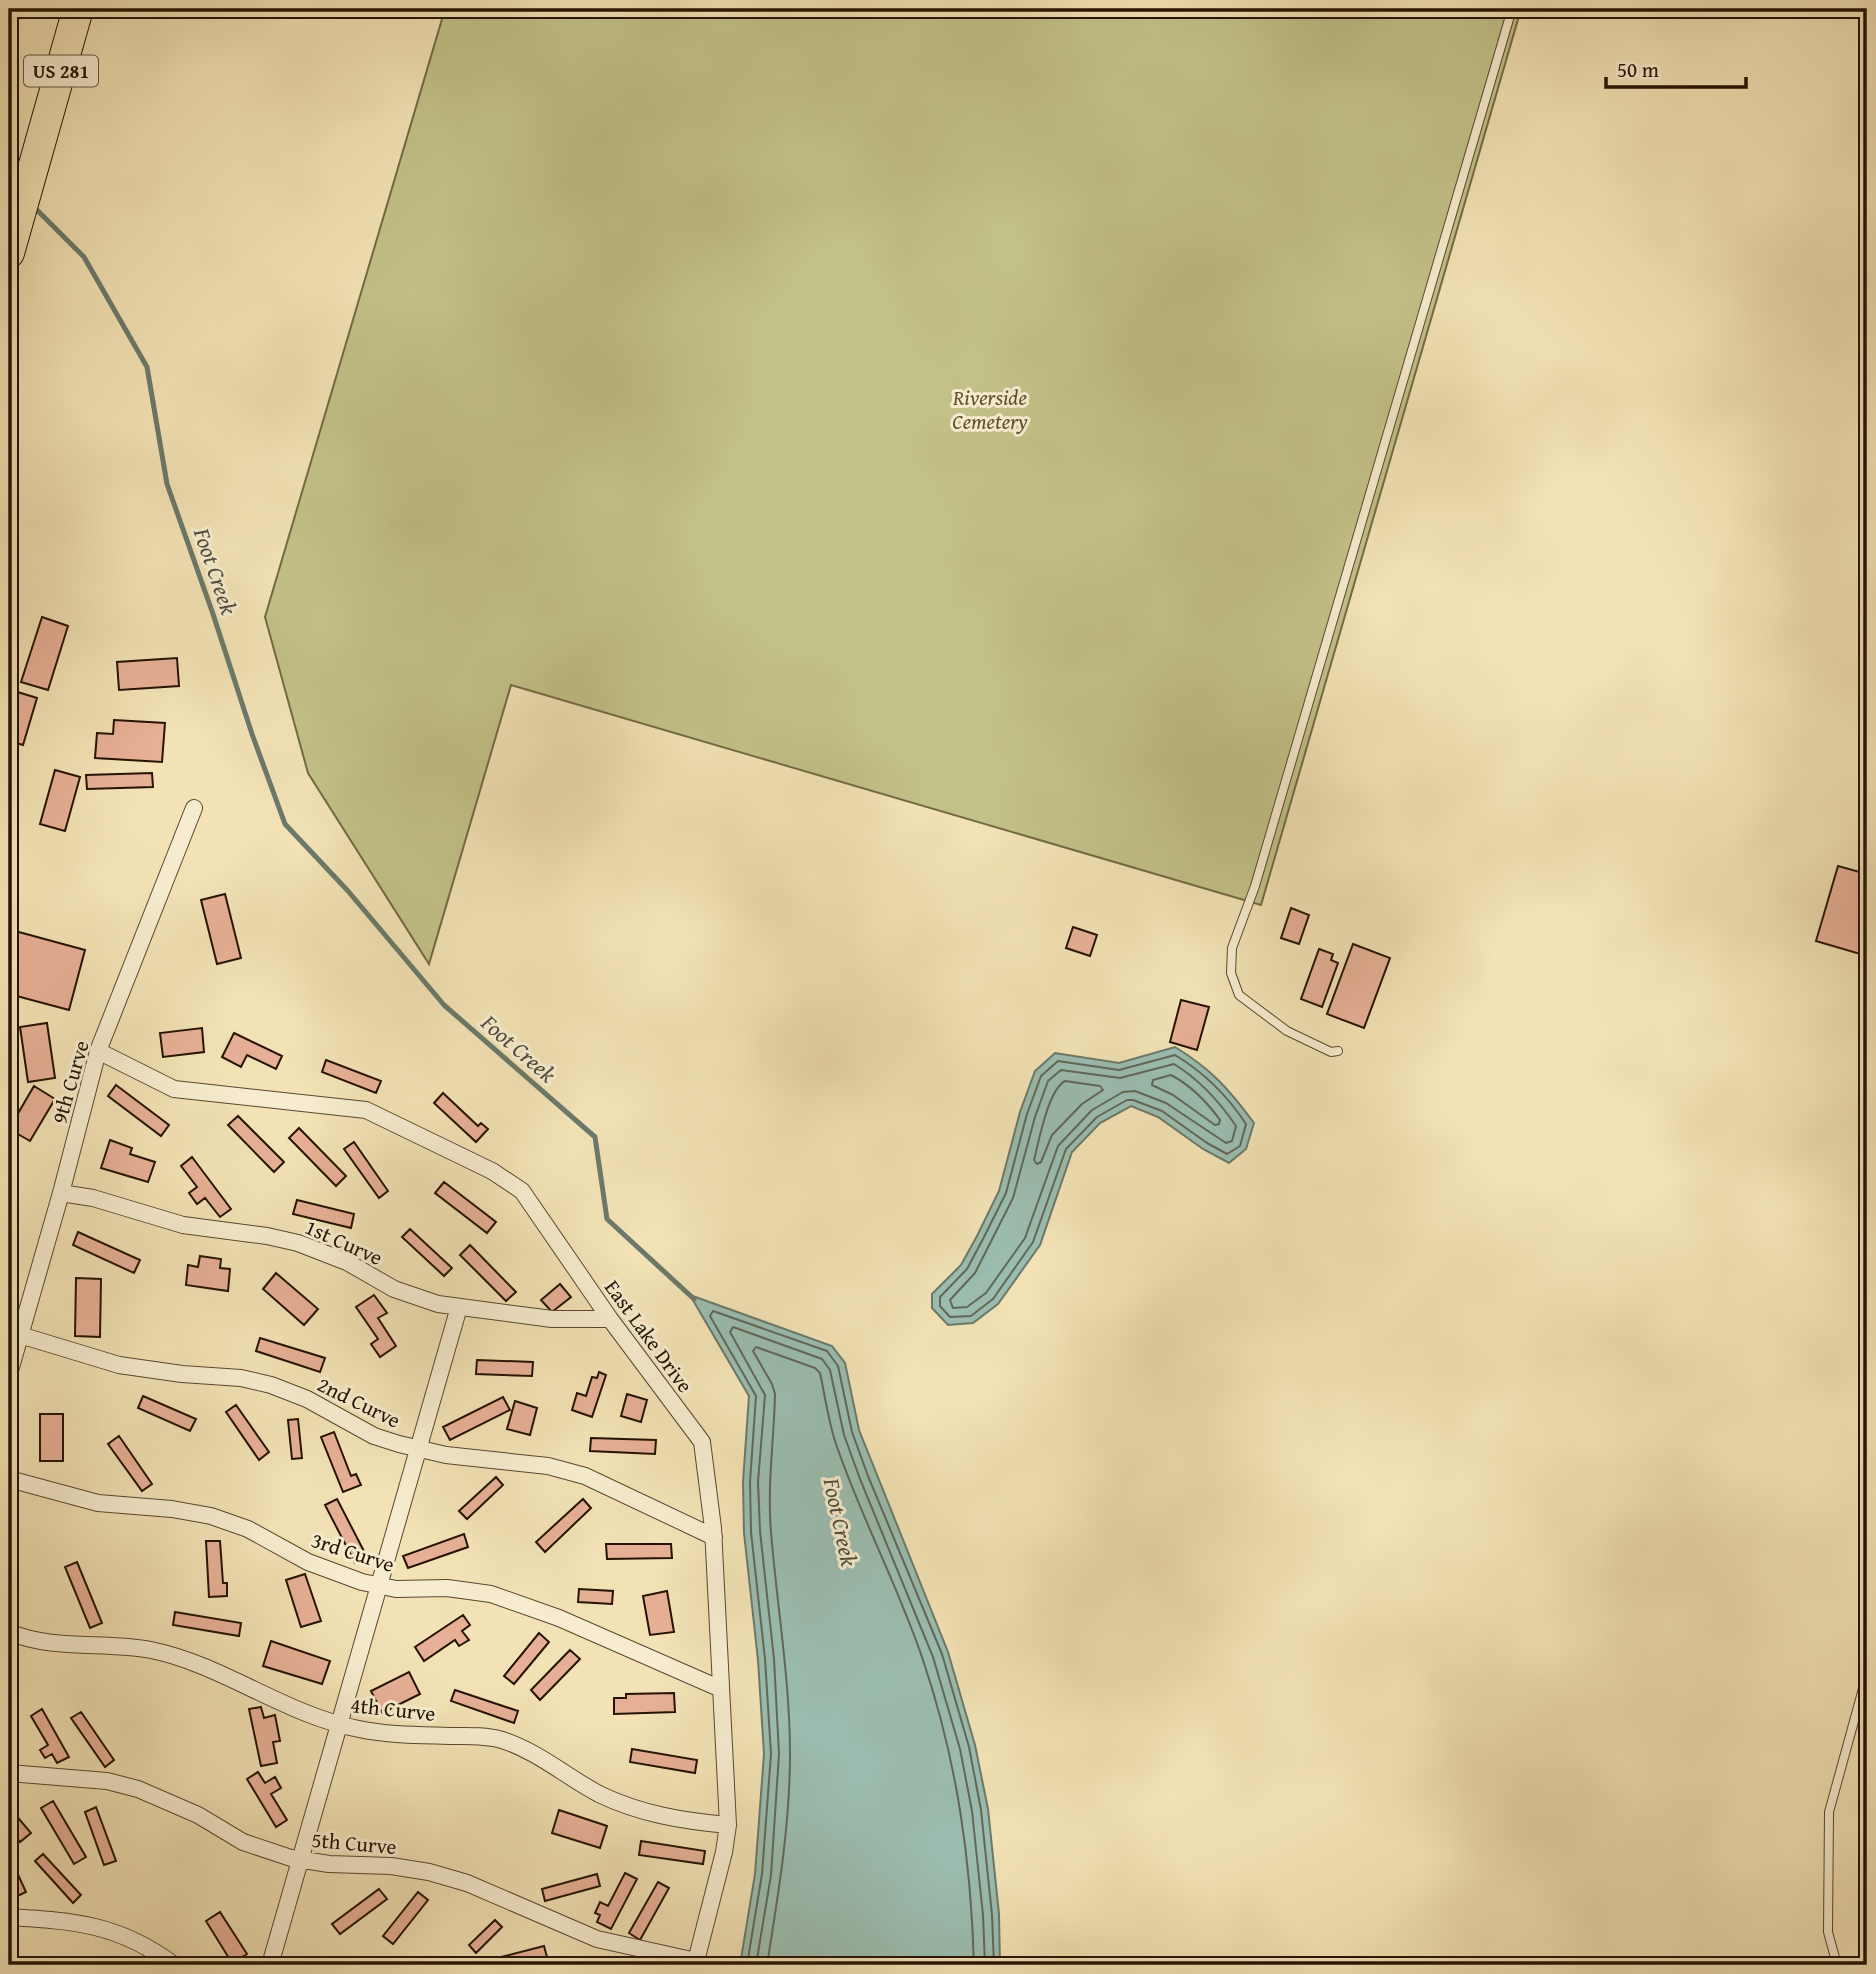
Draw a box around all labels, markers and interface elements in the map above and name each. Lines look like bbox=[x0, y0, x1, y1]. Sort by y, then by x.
scale bar bbox=[1606, 46, 1746, 90]
text: 50 m bbox=[1617, 54, 1659, 85]
road number: US 281 bbox=[24, 55, 98, 86]
park label: Riverside Cemetery bbox=[952, 382, 1028, 437]
water label: Foot Creek bbox=[186, 522, 246, 619]
water label: Foot Creek bbox=[474, 1006, 564, 1090]
street label: 9th Curve bbox=[43, 1037, 97, 1127]
street label: 1st Curve bbox=[300, 1211, 388, 1273]
street label: East Lake Drive bbox=[597, 1273, 701, 1399]
street label: 2nd Curve bbox=[312, 1369, 406, 1435]
water label: Foot Creek bbox=[815, 1474, 867, 1570]
street label: 3rd Curve bbox=[307, 1524, 399, 1580]
street label: 4th Curve bbox=[349, 1689, 437, 1729]
street label: 5th Curve bbox=[310, 1824, 398, 1862]

